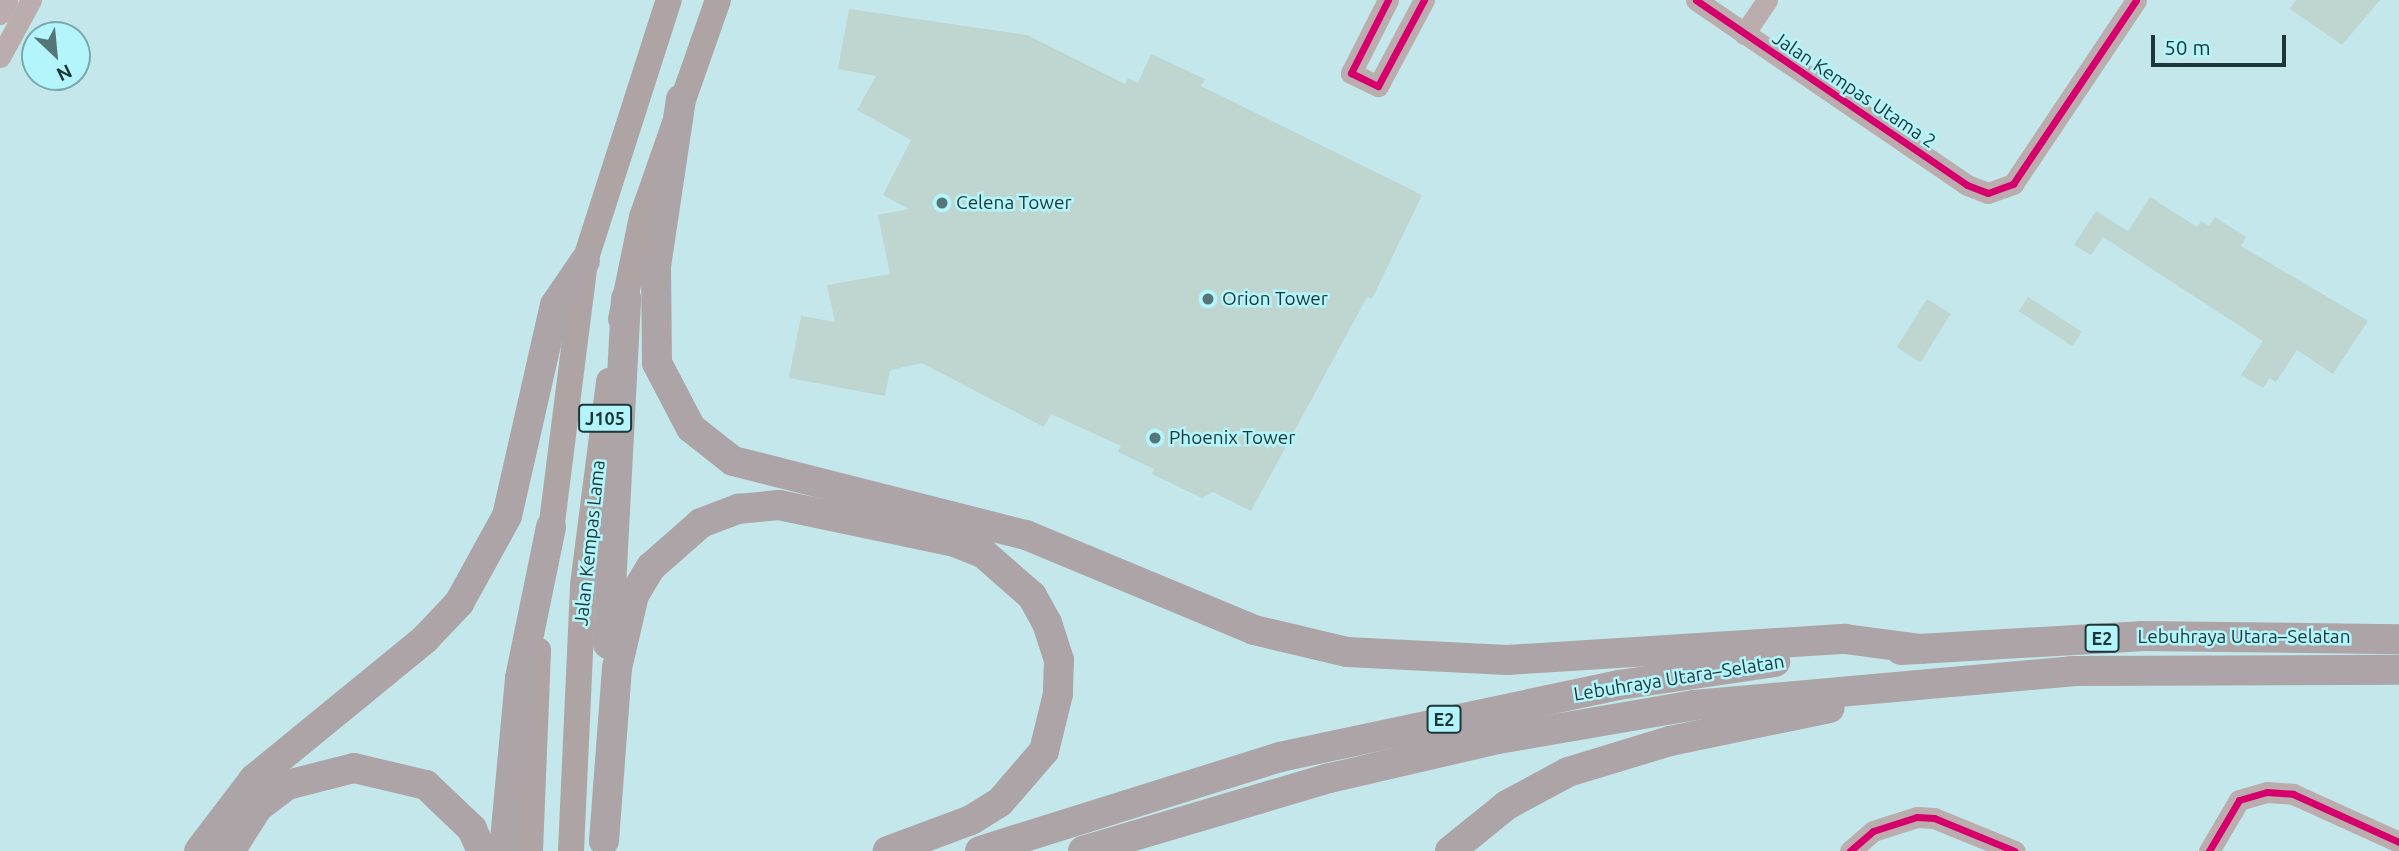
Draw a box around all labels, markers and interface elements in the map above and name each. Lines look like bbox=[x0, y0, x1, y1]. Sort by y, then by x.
north arrow bbox=[21, 21, 91, 91]
scale bar bbox=[2154, 21, 2289, 65]
street label: Jalan Kempas Utama 2 bbox=[1768, 27, 1940, 153]
text: 50 m bbox=[2164, 35, 2211, 59]
text: N bbox=[53, 60, 76, 86]
place label: Celena Tower bbox=[956, 192, 1072, 214]
marker: Celena Tower bbox=[934, 195, 950, 211]
place label: Orion Tower bbox=[1222, 288, 1328, 310]
marker: Orion Tower bbox=[1200, 291, 1216, 307]
road number: J105 bbox=[577, 404, 633, 432]
place label: Phoenix Tower bbox=[1169, 427, 1295, 449]
marker: Phoenix Tower bbox=[1147, 430, 1163, 446]
street label: Jalan Kempas Lama bbox=[570, 459, 610, 627]
road number: E2 bbox=[2084, 624, 2120, 652]
street label: Lebuhraya Utara–Selatan bbox=[2138, 626, 2350, 648]
street label: Lebuhraya Utara–Selatan bbox=[1572, 650, 1786, 706]
road number: E2 bbox=[1426, 704, 1462, 734]

